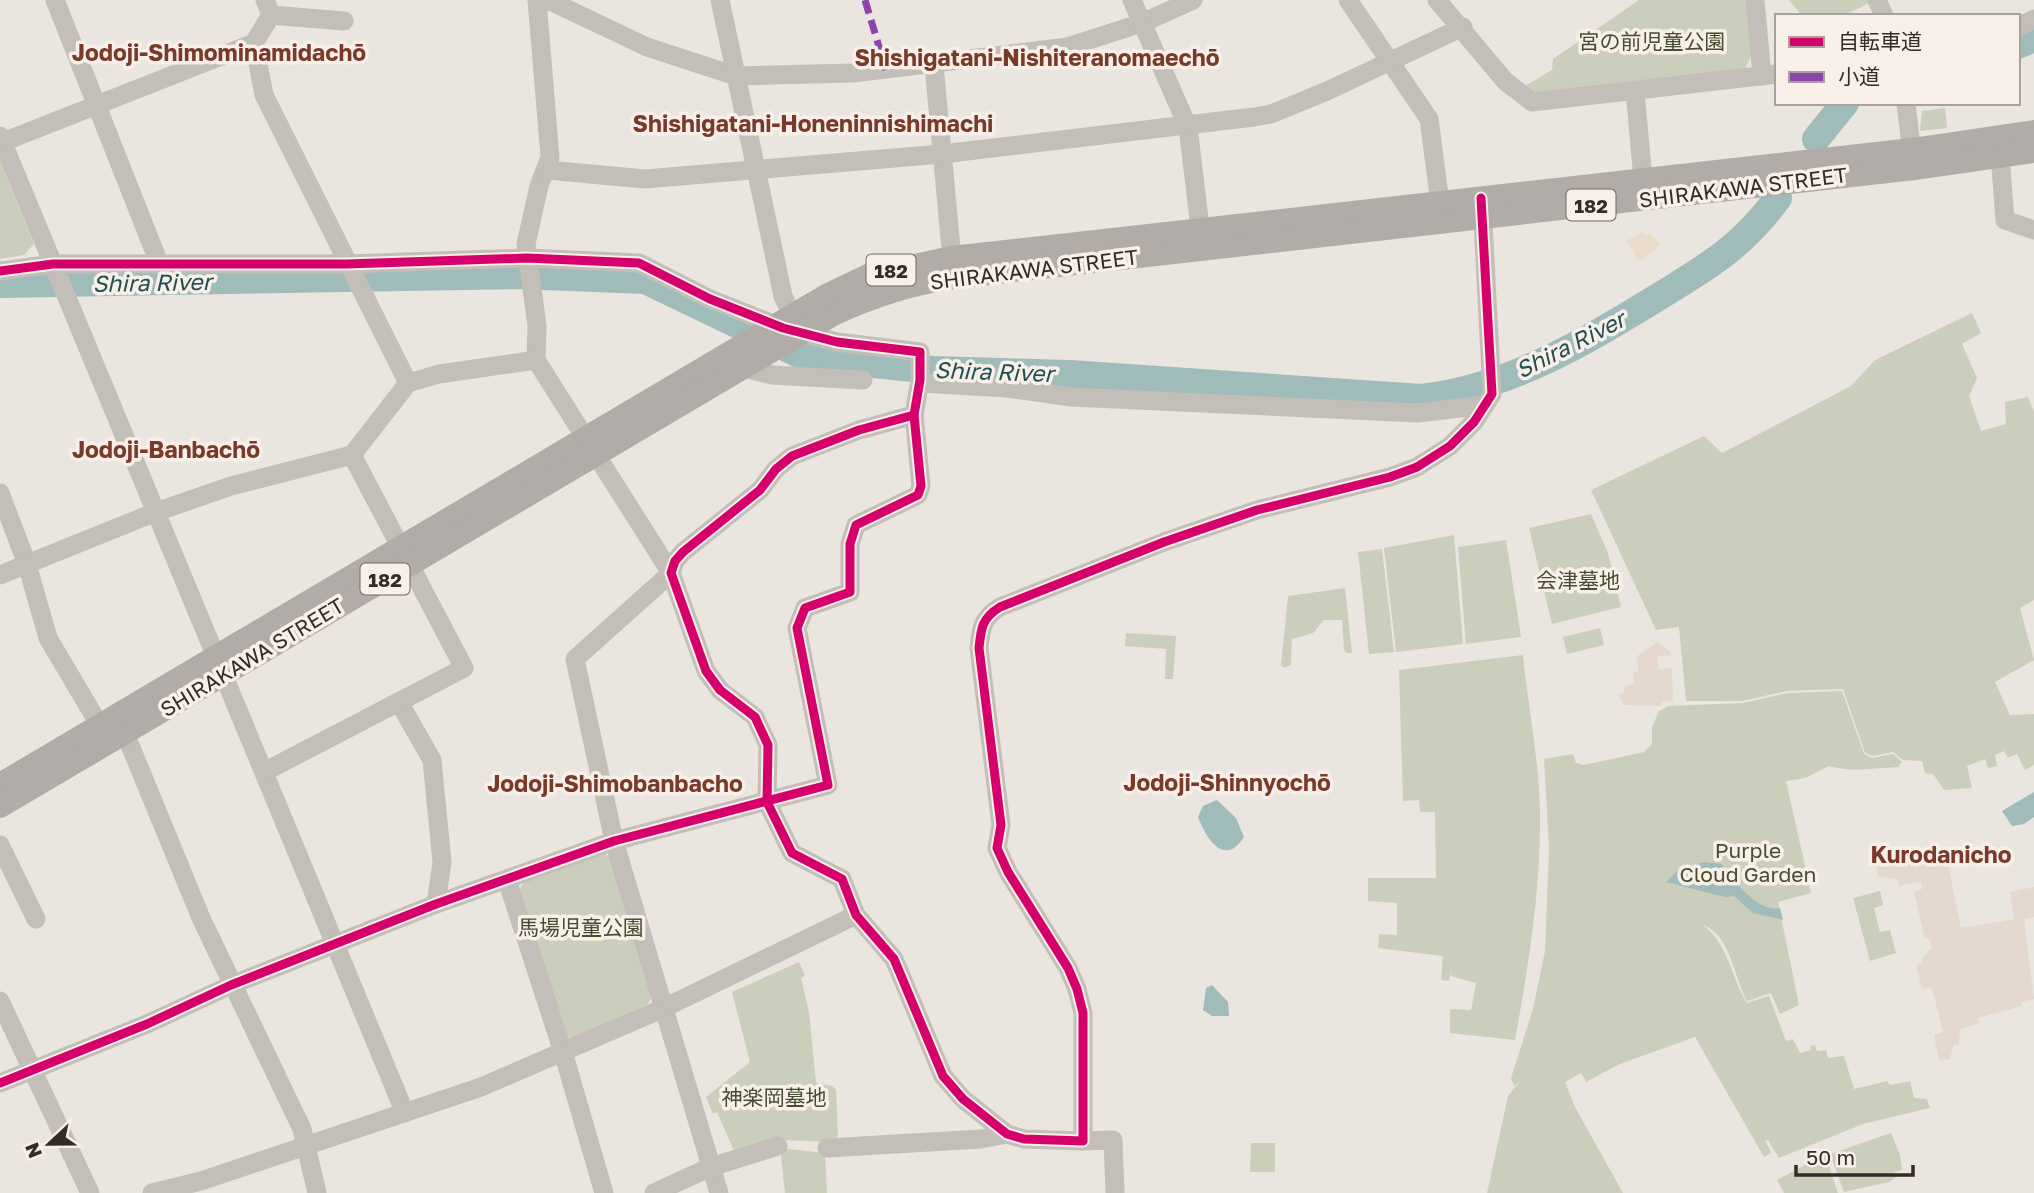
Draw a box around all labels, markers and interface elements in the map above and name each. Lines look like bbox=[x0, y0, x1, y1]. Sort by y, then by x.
legend bbox=[1775, 14, 2020, 105]
park label: 宮の前児童公園 bbox=[1579, 28, 1726, 54]
text: 自転車道 bbox=[1838, 28, 1922, 54]
district label: Jodoji-Shimominamidachō bbox=[72, 38, 366, 66]
district label: Shishigatani-Nishiteranomaechō bbox=[854, 43, 1220, 71]
text: 小道 bbox=[1838, 63, 1880, 89]
district label: Shishigatani-Honeninnishimachi bbox=[633, 109, 993, 137]
street label: SHIRAKAWA STREET bbox=[1637, 161, 1849, 213]
road number: 182 bbox=[1566, 190, 1616, 220]
street label: SHIRAKAWA STREET bbox=[928, 243, 1140, 295]
road number: 182 bbox=[866, 254, 916, 286]
water label: Shira River bbox=[92, 267, 215, 297]
water label: Shira River bbox=[1511, 303, 1632, 384]
water label: Shira River bbox=[934, 355, 1057, 387]
district label: Jodoji-Banbachō bbox=[72, 435, 260, 463]
road number: 182 bbox=[360, 564, 410, 594]
park label: 会津墓地 bbox=[1536, 567, 1620, 593]
street label: SHIRAKAWA STREET bbox=[155, 592, 349, 722]
district label: Jodoji-Shinnyochō bbox=[1123, 768, 1331, 796]
district label: Jodoji-Shimobanbacho bbox=[487, 769, 743, 797]
park label: Purple Cloud Garden bbox=[1680, 837, 1816, 887]
district label: Kurodanicho bbox=[1870, 840, 2012, 868]
park label: 馬場児童公園 bbox=[518, 914, 644, 940]
park label: 神楽岡墓地 bbox=[722, 1084, 827, 1110]
north arrow bbox=[14, 1109, 84, 1179]
scale bar bbox=[1796, 1134, 1913, 1178]
text: N bbox=[19, 1140, 46, 1162]
text: 50 m bbox=[1806, 1144, 1855, 1170]

